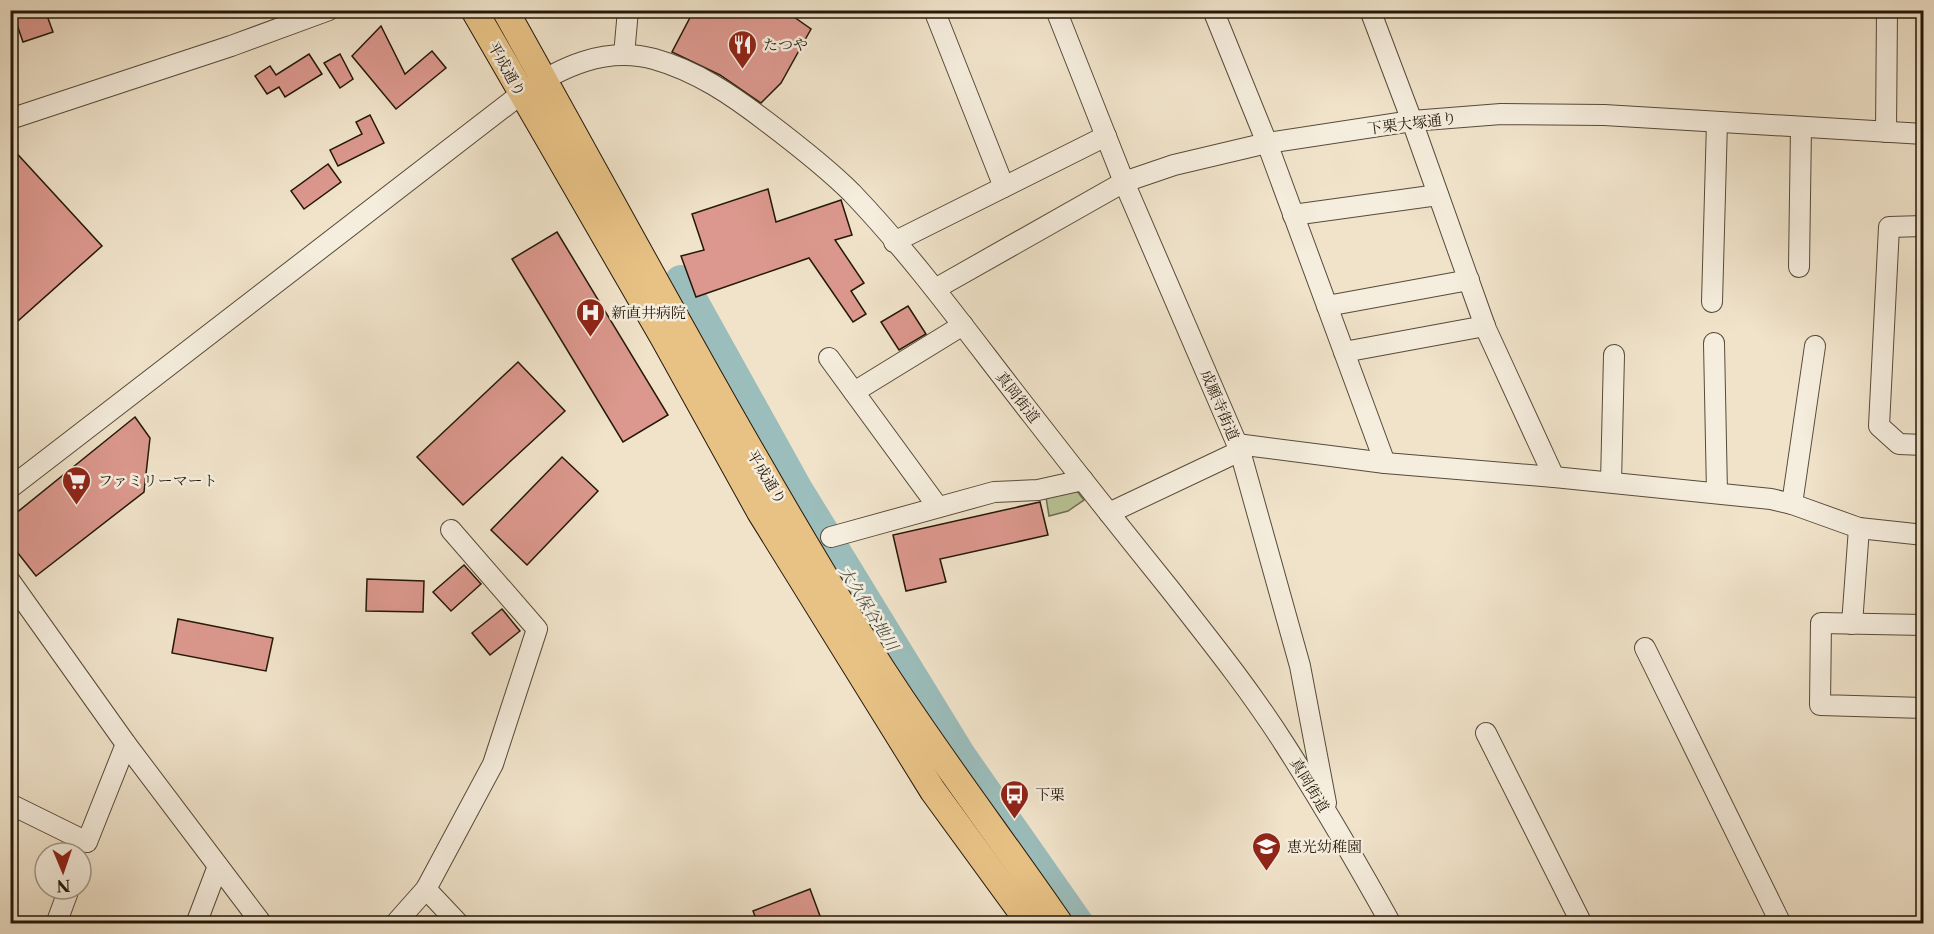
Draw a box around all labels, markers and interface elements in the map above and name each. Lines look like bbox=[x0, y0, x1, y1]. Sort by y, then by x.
restaurant icon: たつや bbox=[726, 28, 758, 70]
place label: たつや bbox=[763, 35, 808, 54]
street label: 平成通り bbox=[484, 38, 530, 100]
street label: 下栗大塚通り bbox=[1366, 108, 1458, 138]
hospital icon: 新直井病院 bbox=[574, 296, 606, 338]
place label: 新直井病院 bbox=[611, 303, 686, 322]
street label: 成願寺街道 bbox=[1197, 367, 1243, 443]
street label: 真岡街道 bbox=[992, 368, 1044, 426]
street label: 平成通り bbox=[743, 446, 791, 508]
supermarket icon: ファミリーマート bbox=[61, 464, 93, 506]
place label: ファミリーマート bbox=[98, 471, 218, 490]
water label: 大久保谷地川 bbox=[835, 562, 904, 656]
street label: 真岡街道 bbox=[1286, 754, 1334, 816]
bus stop icon: 下栗 bbox=[998, 778, 1030, 820]
place label: 下栗 bbox=[1035, 785, 1065, 804]
school or university icon: 恵光幼稚園 bbox=[1250, 830, 1282, 872]
place label: 恵光幼稚園 bbox=[1287, 837, 1362, 856]
north arrow bbox=[33, 841, 93, 901]
text: N bbox=[56, 876, 71, 896]

